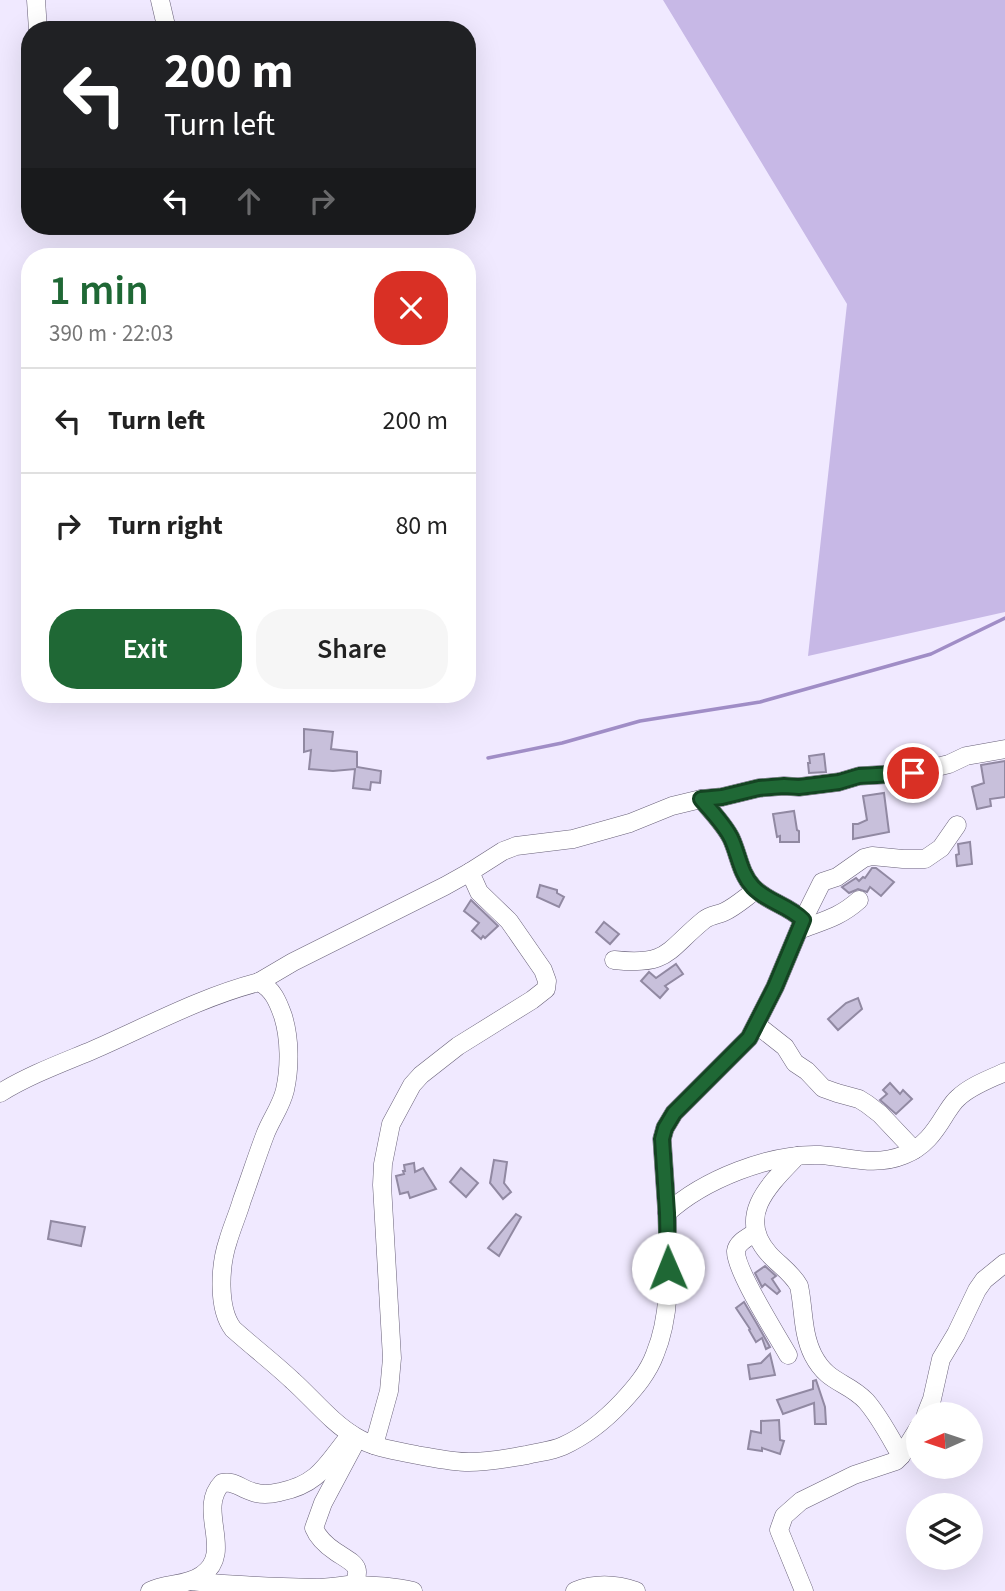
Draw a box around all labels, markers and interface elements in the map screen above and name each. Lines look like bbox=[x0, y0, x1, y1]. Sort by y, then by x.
text: 200 m bbox=[164, 37, 293, 107]
icon: left bbox=[49, 49, 140, 140]
text: Turn left bbox=[164, 102, 275, 148]
icon: left bbox=[157, 182, 195, 220]
icon: ahead bbox=[230, 182, 268, 220]
icon: right bbox=[303, 182, 341, 220]
text: 1 min bbox=[49, 261, 149, 321]
button: close bbox=[374, 271, 448, 345]
text: 390 m · 22:03 bbox=[49, 317, 173, 350]
icon: left bbox=[49, 402, 87, 440]
text: Turn left bbox=[108, 402, 205, 439]
text: 200 m bbox=[382, 402, 448, 439]
icon: right bbox=[49, 507, 87, 545]
text: Turn right bbox=[108, 507, 223, 544]
text: 80 m bbox=[395, 507, 448, 544]
button: Exit bbox=[49, 609, 242, 689]
button: Share bbox=[256, 609, 448, 689]
pin bbox=[883, 743, 943, 803]
icon: arrive bbox=[894, 754, 932, 792]
position arrow bbox=[631, 1231, 705, 1305]
north arrow bbox=[906, 1402, 984, 1479]
map controls bbox=[906, 1402, 983, 1570]
button: layers bbox=[906, 1493, 983, 1570]

